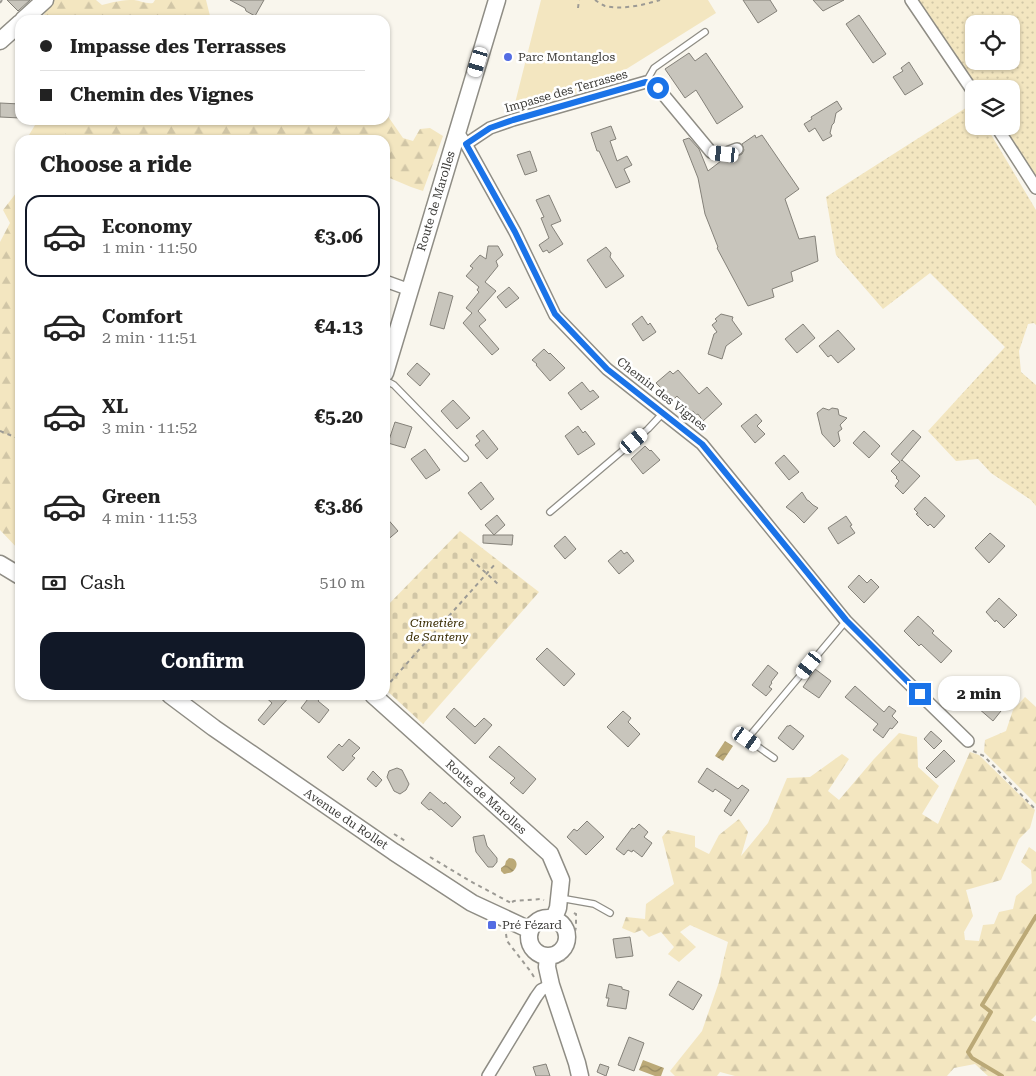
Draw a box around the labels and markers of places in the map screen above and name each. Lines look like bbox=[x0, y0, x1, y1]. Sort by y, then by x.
place label: Parc Montanglos bbox=[518, 50, 615, 64]
marker: Parc Montanglos bbox=[502, 51, 514, 63]
place label: Pré Fézard bbox=[502, 918, 562, 932]
marker: Pré Fézard bbox=[486, 919, 498, 931]

